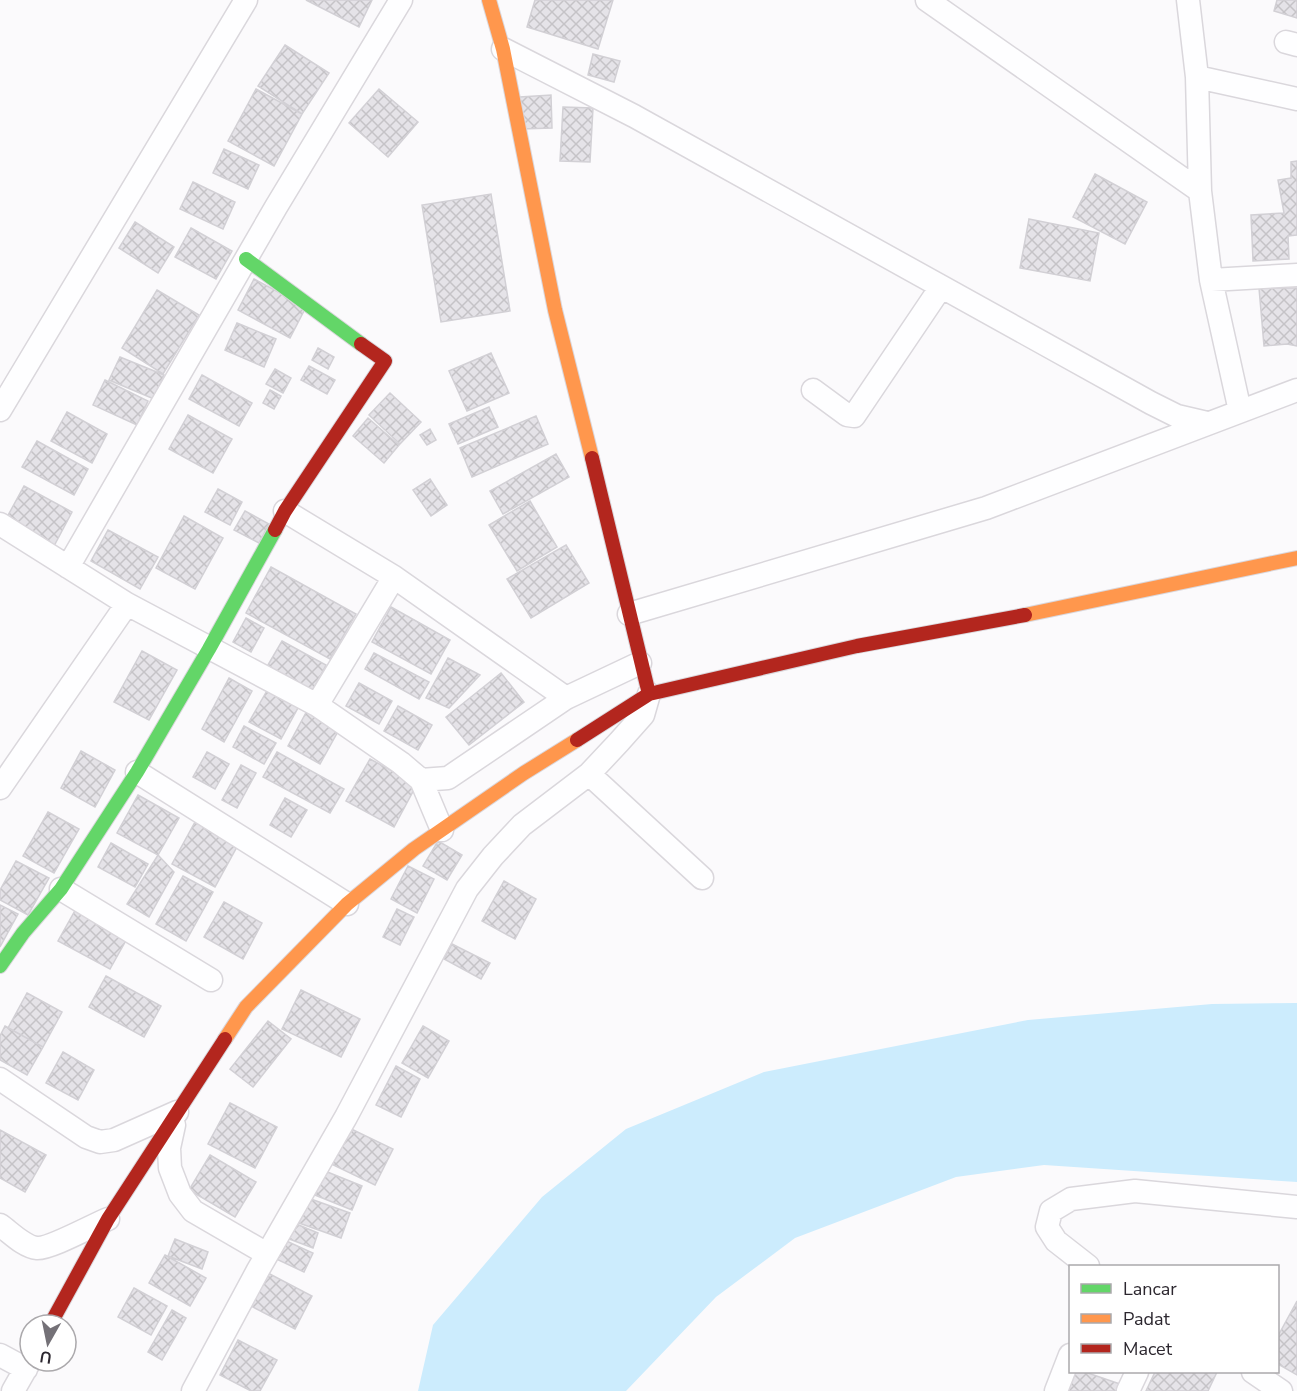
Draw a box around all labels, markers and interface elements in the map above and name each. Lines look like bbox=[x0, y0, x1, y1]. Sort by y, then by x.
legend bbox=[1069, 1265, 1279, 1373]
text: Lancar bbox=[1123, 1277, 1177, 1301]
text: Padat bbox=[1123, 1307, 1171, 1331]
north arrow bbox=[18, 1313, 78, 1373]
text: Macet bbox=[1123, 1337, 1173, 1361]
text: U bbox=[38, 1345, 53, 1369]

